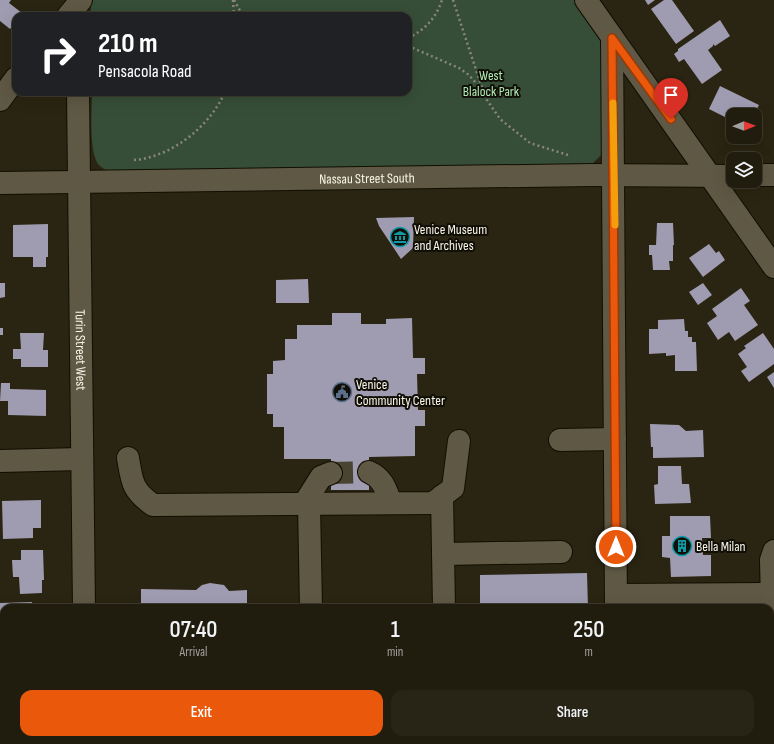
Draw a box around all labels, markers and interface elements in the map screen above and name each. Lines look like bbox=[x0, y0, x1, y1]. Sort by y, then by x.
text: 210 m bbox=[98, 27, 158, 60]
icon: right bbox=[32, 28, 84, 80]
text: Pensacola Road bbox=[98, 61, 192, 82]
park label: West Blalock Park bbox=[463, 67, 520, 100]
pin bbox=[654, 78, 688, 119]
icon: arrive bbox=[660, 84, 682, 106]
north arrow bbox=[726, 108, 762, 144]
map controls bbox=[726, 108, 762, 188]
button: layers bbox=[726, 152, 762, 188]
street label: Nassau Street South bbox=[319, 169, 415, 187]
place label: Venice Museum and Archives bbox=[414, 221, 487, 254]
museum icon: Venice Museum and Archives bbox=[389, 226, 411, 248]
street label: Turin Street West bbox=[72, 309, 90, 391]
place label: Venice Community Center bbox=[356, 376, 445, 409]
public building icon: Venice Community Center bbox=[331, 381, 353, 403]
position arrow bbox=[595, 526, 637, 568]
building icon: Bella Milan bbox=[671, 535, 693, 557]
place label: Bella Milan bbox=[696, 538, 746, 555]
text: 07:40 bbox=[170, 615, 217, 644]
text: 1 bbox=[391, 615, 400, 644]
text: 250 bbox=[573, 615, 604, 644]
text: Arrival bbox=[180, 644, 207, 660]
text: min bbox=[387, 644, 403, 660]
text: m bbox=[584, 644, 593, 660]
button: Exit bbox=[20, 690, 383, 736]
button: Share bbox=[391, 690, 754, 736]

